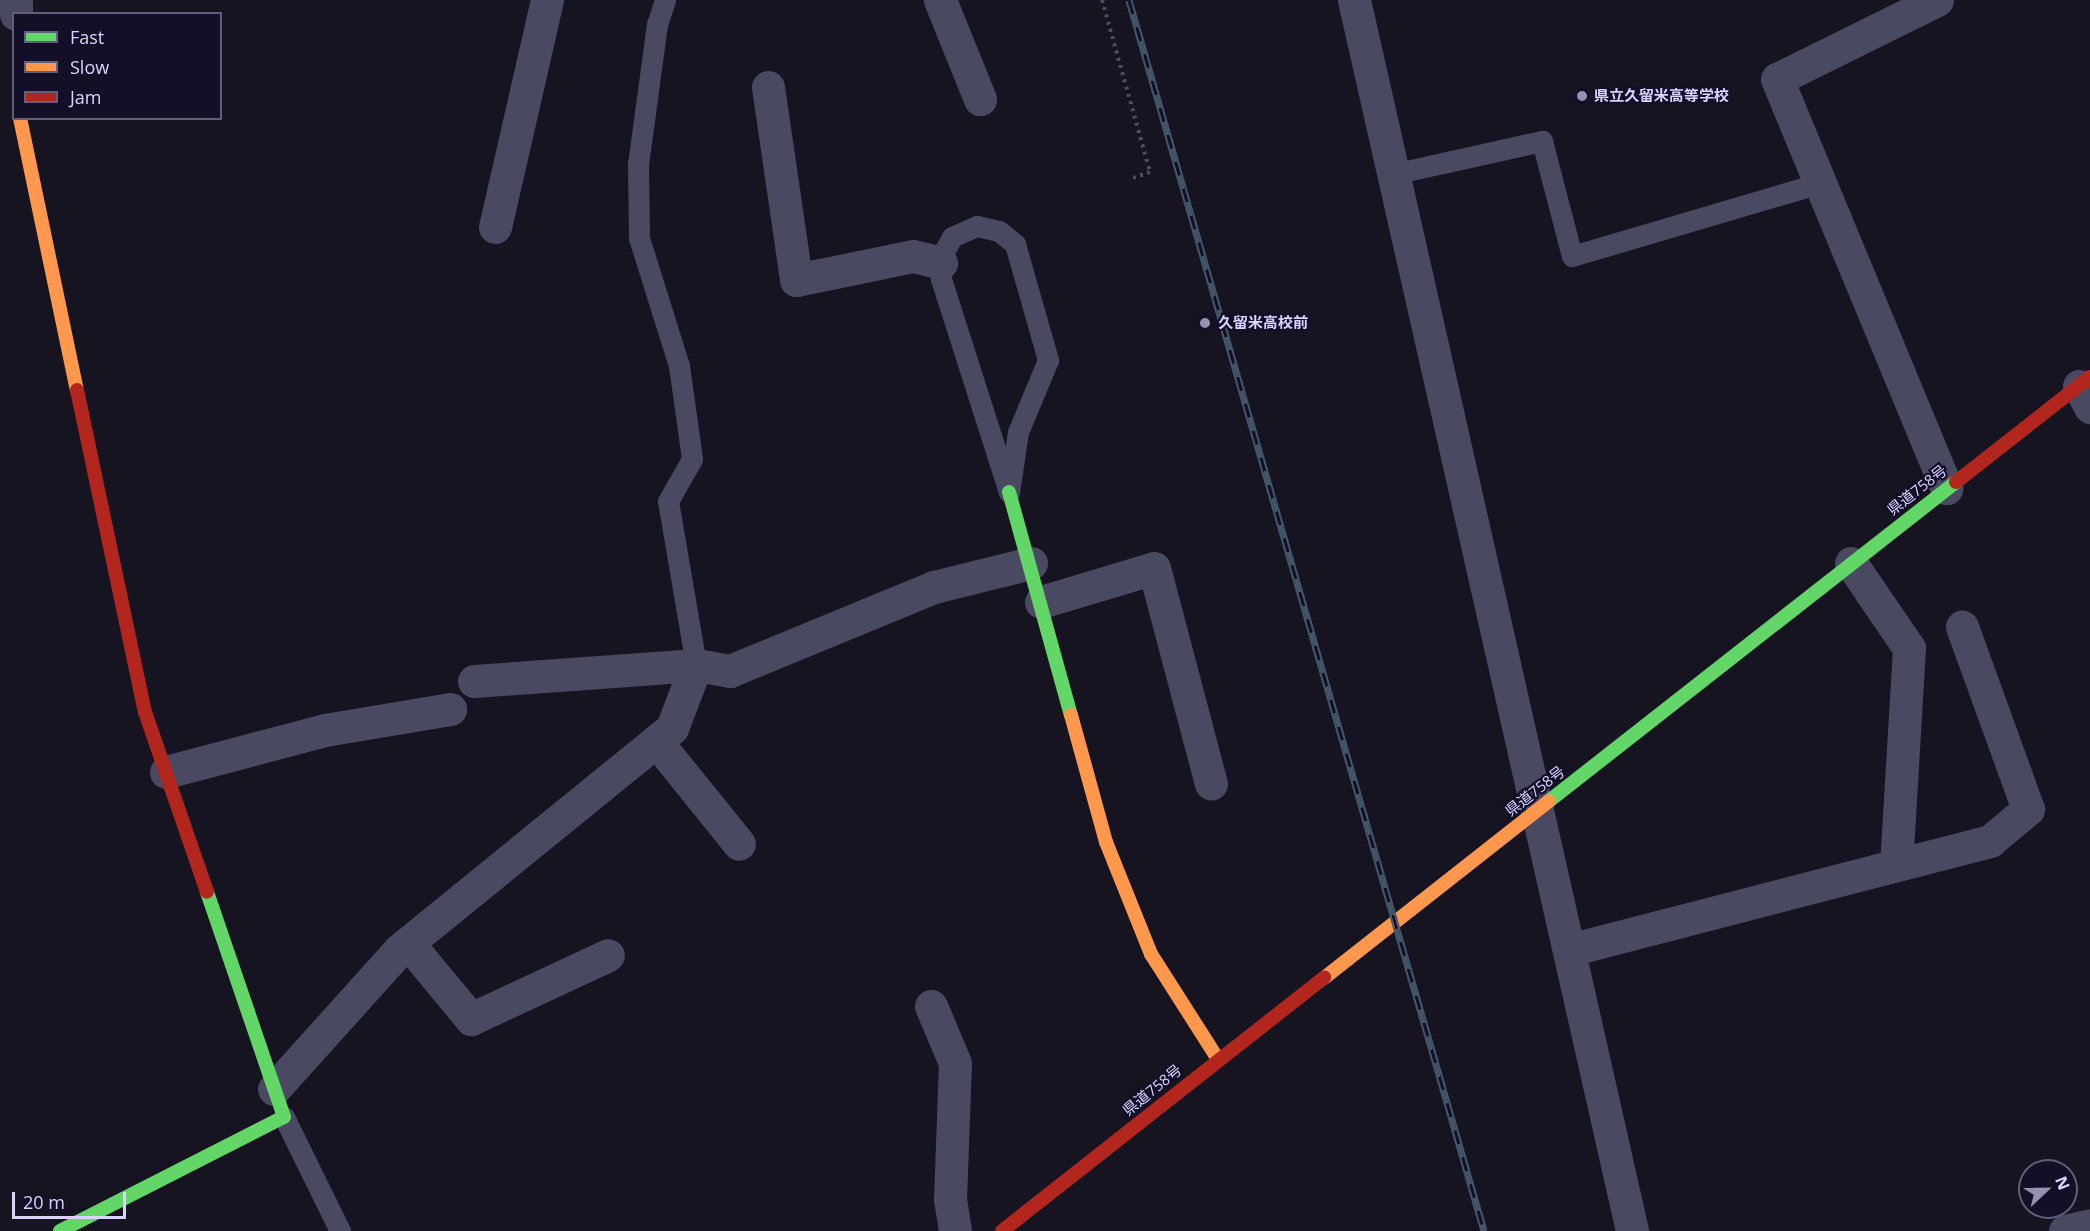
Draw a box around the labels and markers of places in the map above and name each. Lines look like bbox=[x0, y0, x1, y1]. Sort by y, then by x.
place label: 県立久留米高等学校 bbox=[1594, 87, 1729, 105]
marker: 県立久留米高等学校 bbox=[1575, 89, 1589, 103]
marker: 久留米高校前 bbox=[1196, 314, 1214, 332]
place label: 久留米高校前 bbox=[1218, 314, 1308, 332]

